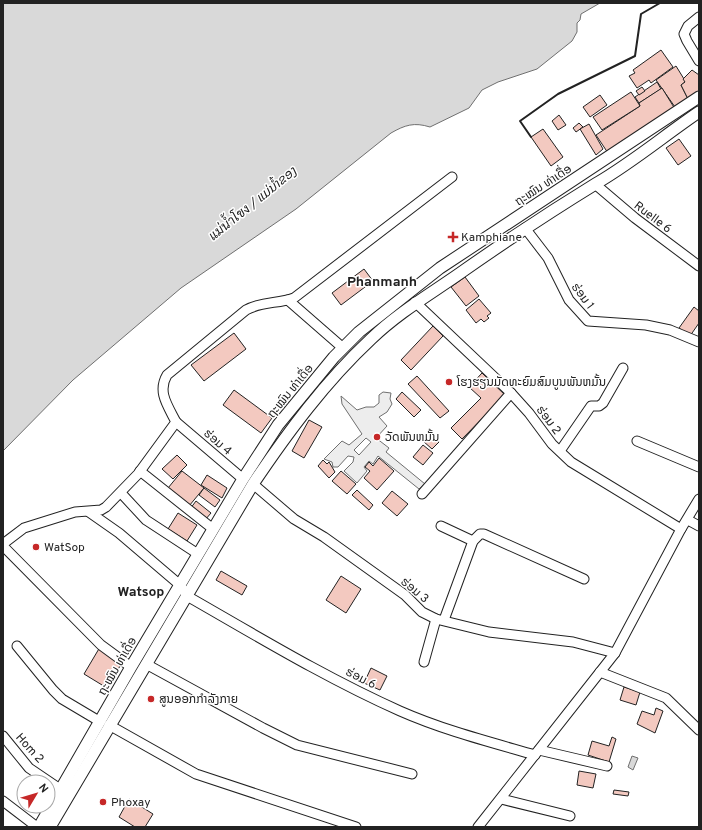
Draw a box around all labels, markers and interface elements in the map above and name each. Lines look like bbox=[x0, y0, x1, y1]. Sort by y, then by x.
water label: แม่น้ำโขง / ແມ່ນ້ຳຂອງ bbox=[202, 159, 301, 245]
street label: ຖະໝົນ ທ່າເດື່ອ bbox=[510, 159, 575, 210]
street label: Ruelle 6 bbox=[630, 198, 675, 237]
place label: Kamphiane bbox=[461, 230, 522, 246]
marker: Kamphiane bbox=[448, 232, 458, 242]
district label: Phanmanh bbox=[347, 274, 417, 291]
street label: ຮ່ອມ 1 bbox=[567, 280, 597, 313]
street label: ຖະໝົນ ທ່າເດື່ອ bbox=[262, 359, 317, 422]
place label: ໂຮງຮຽນມັດທະຍົມສົມບູນພັນຫມັ້ນ bbox=[456, 373, 606, 391]
marker: ໂຮງຮຽນມັດທະຍົມສົມບູນພັນຫມັ້ນ bbox=[444, 377, 454, 387]
street label: ຮ່ອມ 2 bbox=[532, 403, 564, 438]
street label: ຮ່ອມ 4 bbox=[200, 426, 235, 459]
place label: ວັດພັນຫມັ້ນ bbox=[385, 428, 439, 446]
marker: ວັດພັນຫມັ້ນ bbox=[372, 432, 382, 442]
place label: WatSop bbox=[44, 540, 85, 556]
marker: WatSop bbox=[31, 542, 41, 552]
street label: ຮ່ອມ 3 bbox=[397, 574, 432, 607]
district label: Watsop bbox=[118, 584, 164, 601]
street label: ຖະໝົນ ທ່າເດື່ອ bbox=[92, 633, 141, 699]
street label: ຮ່ອມ 6 bbox=[343, 664, 379, 693]
place label: ສູນອອກກຳລັງກາຍ bbox=[159, 692, 238, 708]
marker: ສູນອອກກຳລັງກາຍ bbox=[146, 694, 156, 704]
street label: Hom 2 bbox=[11, 730, 47, 767]
north arrow bbox=[16, 774, 56, 814]
text: N bbox=[35, 781, 51, 796]
place label: Phoxay bbox=[111, 795, 150, 811]
marker: Phoxay bbox=[98, 797, 108, 807]

